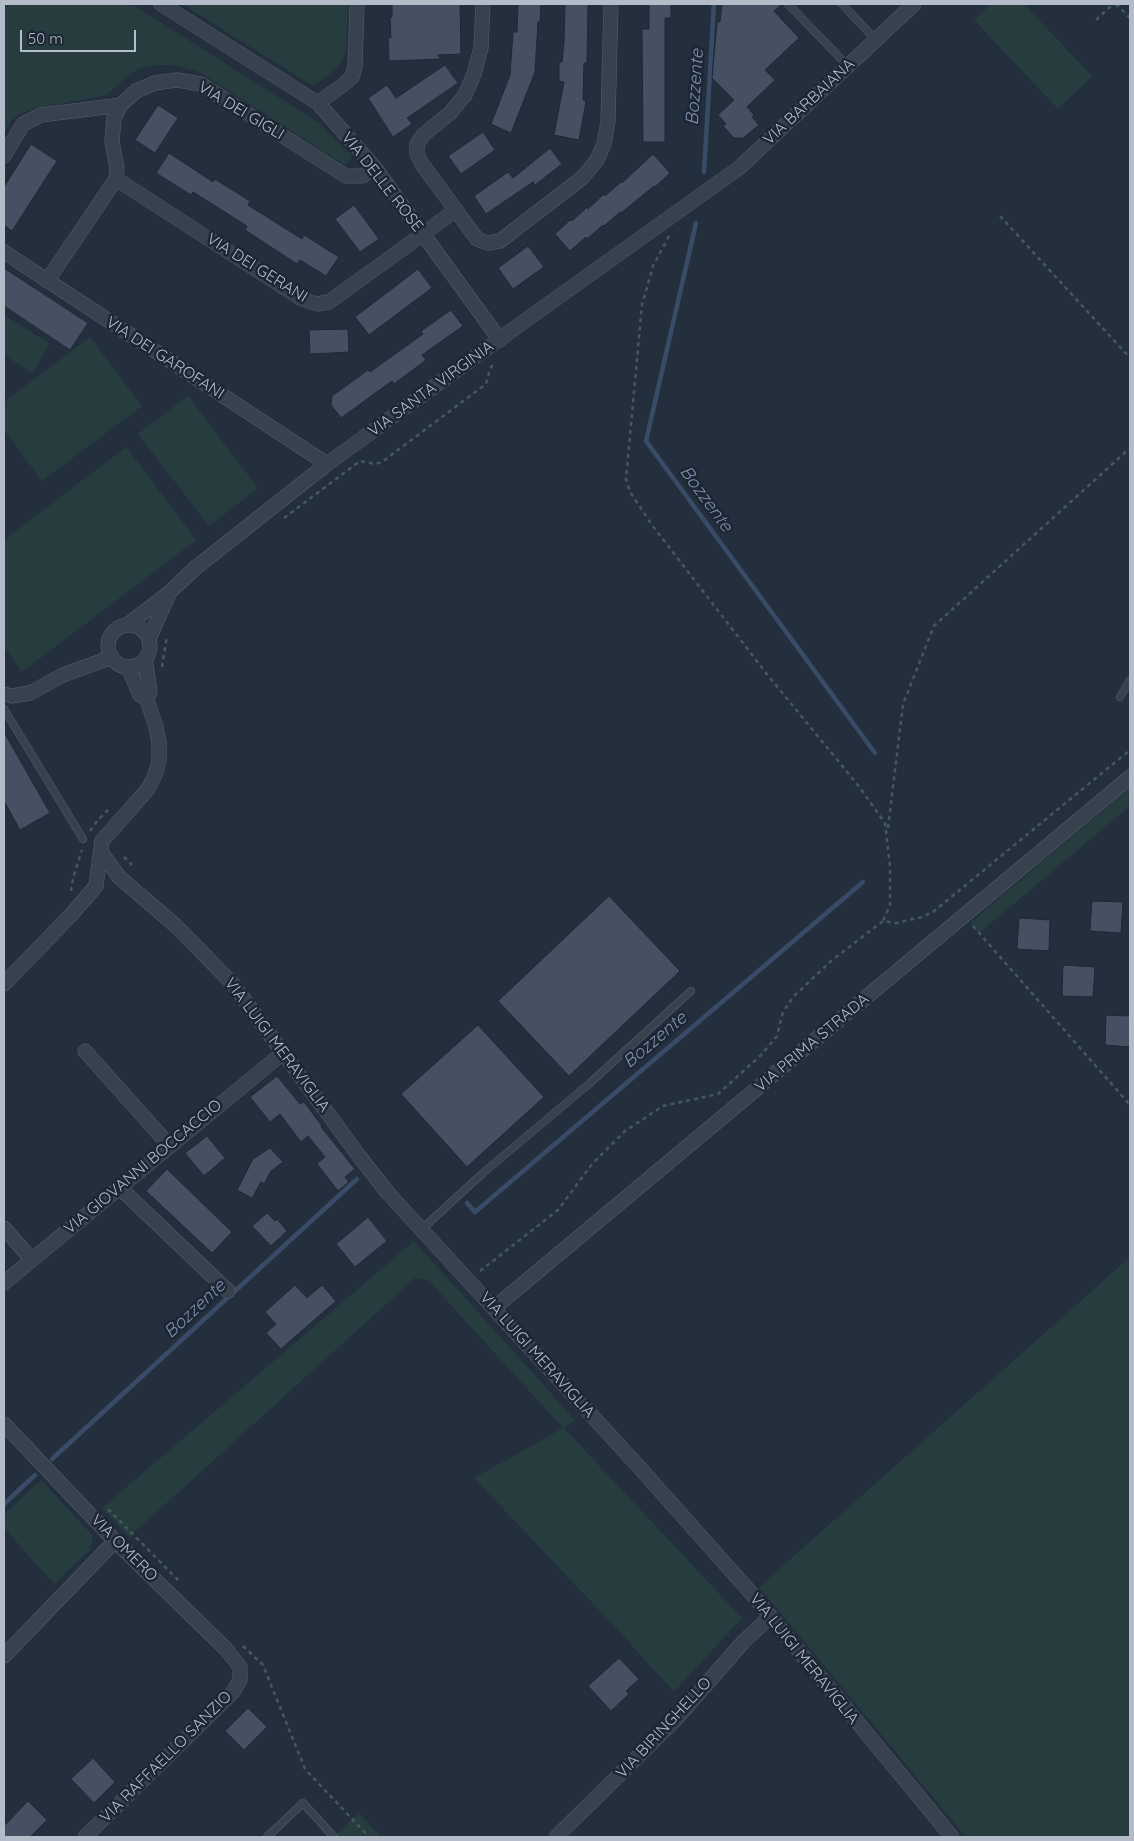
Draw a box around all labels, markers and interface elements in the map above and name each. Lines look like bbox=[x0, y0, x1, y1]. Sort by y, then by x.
scale bar bbox=[22, 20, 139, 52]
text: 50 m bbox=[28, 29, 63, 48]
water label: Bozzente bbox=[682, 48, 708, 126]
street label: VIA BARBAIANA bbox=[759, 55, 859, 149]
street label: VIA DEI GIGLI bbox=[194, 78, 288, 144]
street label: VIA DELLE ROSE bbox=[337, 128, 427, 236]
street label: VIA DEI GERANI bbox=[203, 229, 311, 307]
street label: VIA DEI GAROFANI bbox=[102, 313, 228, 403]
street label: VIA SANTA VIRGINIA bbox=[365, 337, 497, 441]
water label: Bozzente bbox=[675, 462, 737, 536]
street label: VIA LUIGI MERAVIGLIA bbox=[220, 974, 334, 1116]
street label: VIA PRIMA STRADA bbox=[751, 990, 873, 1096]
water label: Bozzente bbox=[619, 1007, 691, 1073]
street label: VIA GIOVANNI BOCCACCIO bbox=[60, 1095, 226, 1239]
water label: Bozzente bbox=[160, 1275, 230, 1343]
street label: VIA LUIGI MERAVIGLIA bbox=[475, 1288, 599, 1422]
street label: VIA OMERO bbox=[87, 1511, 161, 1585]
street label: VIA LUIGI MERAVIGLIA bbox=[745, 1590, 863, 1728]
street label: VIA BIRINGHELLO bbox=[612, 1674, 716, 1782]
street label: VIA RAFFAELLO SANZIO bbox=[96, 1687, 236, 1827]

